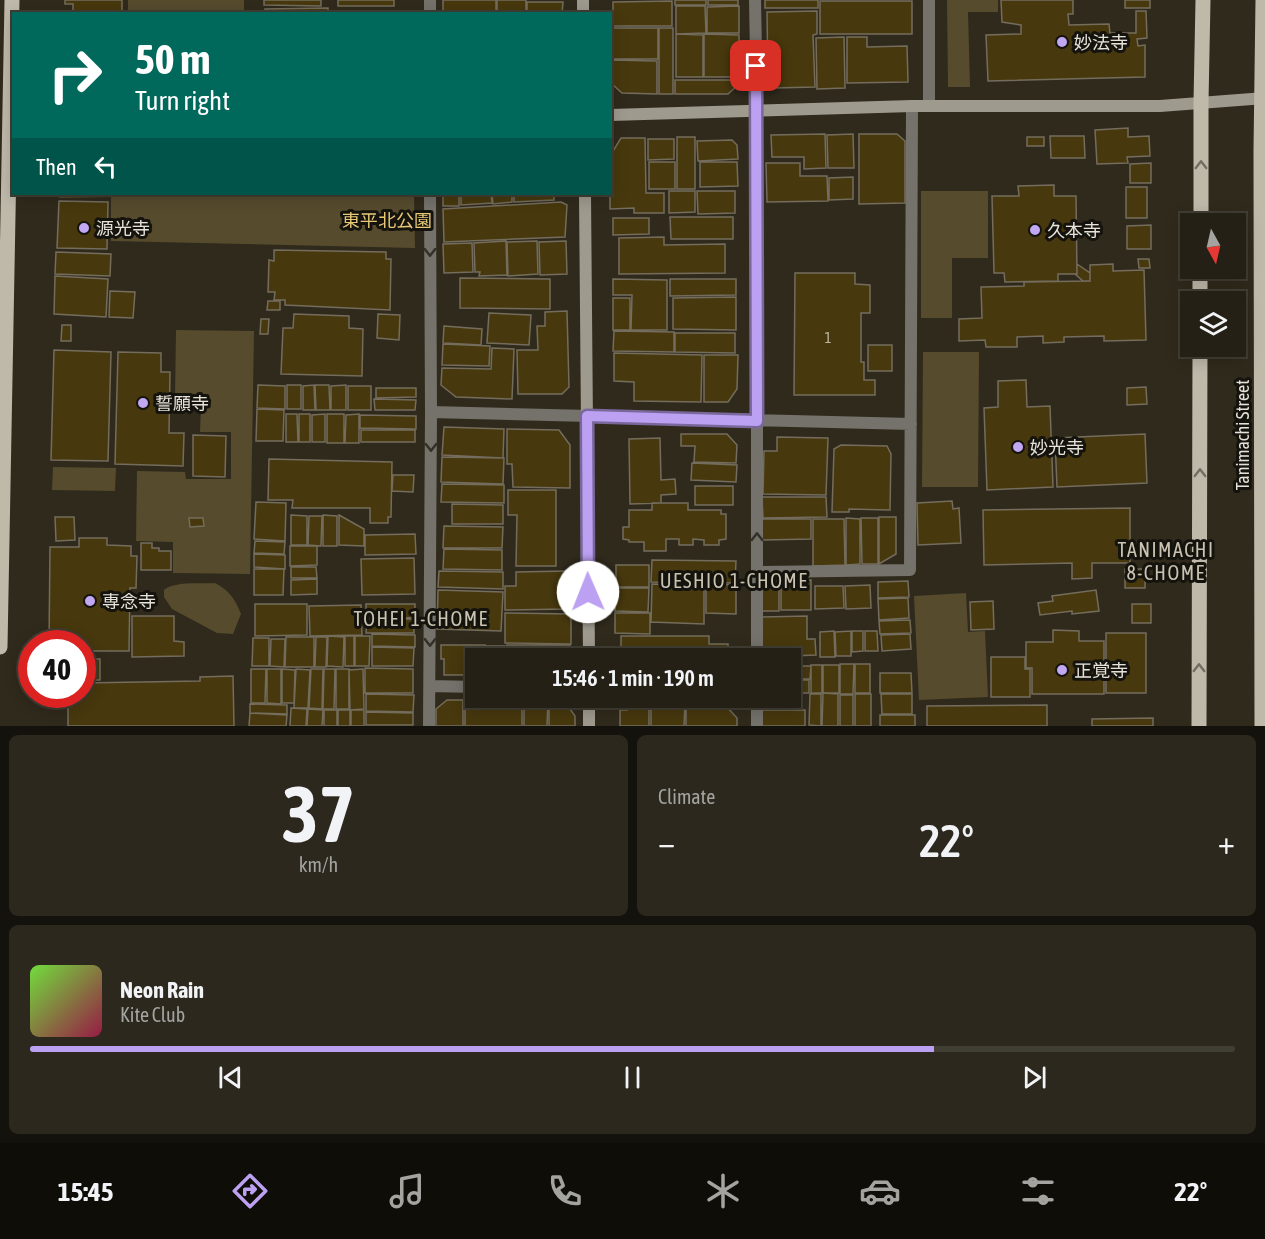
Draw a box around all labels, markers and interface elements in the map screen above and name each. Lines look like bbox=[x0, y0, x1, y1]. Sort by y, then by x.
place label: 妙法寺 bbox=[1074, 32, 1128, 53]
text: 50 m bbox=[135, 35, 210, 83]
marker: 妙法寺 bbox=[1055, 35, 1069, 49]
icon: right bbox=[36, 36, 114, 114]
pin bbox=[730, 40, 781, 91]
icon: arrive bbox=[739, 49, 772, 82]
text: Turn right bbox=[135, 85, 230, 116]
icon: left bbox=[89, 150, 122, 183]
text: Then bbox=[36, 154, 77, 180]
one-way arrow bbox=[1195, 161, 1207, 170]
park label: 東平北公園 bbox=[342, 210, 432, 231]
north arrow bbox=[1180, 213, 1246, 279]
map controls bbox=[1180, 213, 1246, 357]
place label: 源光寺 bbox=[96, 218, 150, 239]
place label: 久本寺 bbox=[1047, 220, 1101, 241]
marker: 源光寺 bbox=[77, 221, 91, 235]
marker: 久本寺 bbox=[1028, 223, 1042, 237]
one-way arrow bbox=[424, 247, 436, 256]
button: layers bbox=[1180, 291, 1246, 357]
house number: 1 bbox=[824, 329, 832, 346]
street label: Tanimachi Street bbox=[1232, 380, 1253, 490]
place label: 誓願寺 bbox=[155, 393, 209, 414]
marker: 誓願寺 bbox=[136, 396, 150, 410]
place label: 妙光寺 bbox=[1030, 437, 1084, 458]
marker: 妙光寺 bbox=[1011, 440, 1025, 454]
one-way arrow bbox=[425, 442, 437, 451]
one-way arrow bbox=[1194, 468, 1206, 477]
one-way arrow bbox=[751, 533, 763, 542]
district label: TANIMACHI 8-CHOME bbox=[1117, 538, 1215, 584]
position arrow bbox=[556, 560, 620, 624]
district label: UESHIO 1-CHOME bbox=[660, 569, 808, 592]
place label: 専念寺 bbox=[102, 591, 156, 612]
marker: 専念寺 bbox=[83, 594, 97, 608]
district label: TOHEI 1-CHOME bbox=[353, 607, 489, 630]
speed limit sign: 40 bbox=[18, 630, 96, 708]
one-way arrow bbox=[424, 637, 436, 646]
place label: 正覚寺 bbox=[1074, 660, 1128, 681]
marker: 正覚寺 bbox=[1055, 663, 1069, 677]
one-way arrow bbox=[1193, 663, 1205, 672]
text: 15:46 · 1 min · 190 m bbox=[552, 665, 714, 691]
text: 37 bbox=[282, 769, 355, 859]
text: Climate bbox=[658, 785, 715, 808]
text: 22° bbox=[919, 815, 974, 867]
text: − bbox=[658, 823, 675, 861]
text: + bbox=[1218, 823, 1235, 861]
text: km/h bbox=[299, 853, 338, 876]
text: Neon Rain bbox=[120, 977, 204, 1003]
text: Kite Club bbox=[120, 1003, 185, 1026]
icon: previous bbox=[214, 1061, 247, 1094]
icon: pause bbox=[616, 1061, 649, 1094]
icon: next bbox=[1018, 1061, 1051, 1094]
icon: directions bbox=[229, 1170, 271, 1212]
icon: music bbox=[386, 1170, 428, 1212]
icon: phone bbox=[544, 1170, 586, 1212]
icon: climate bbox=[702, 1170, 744, 1212]
icon: car bbox=[859, 1170, 901, 1212]
icon: filters bbox=[1017, 1170, 1059, 1212]
text: 15:45 bbox=[58, 1176, 113, 1207]
text: 22° bbox=[1174, 1176, 1207, 1207]

